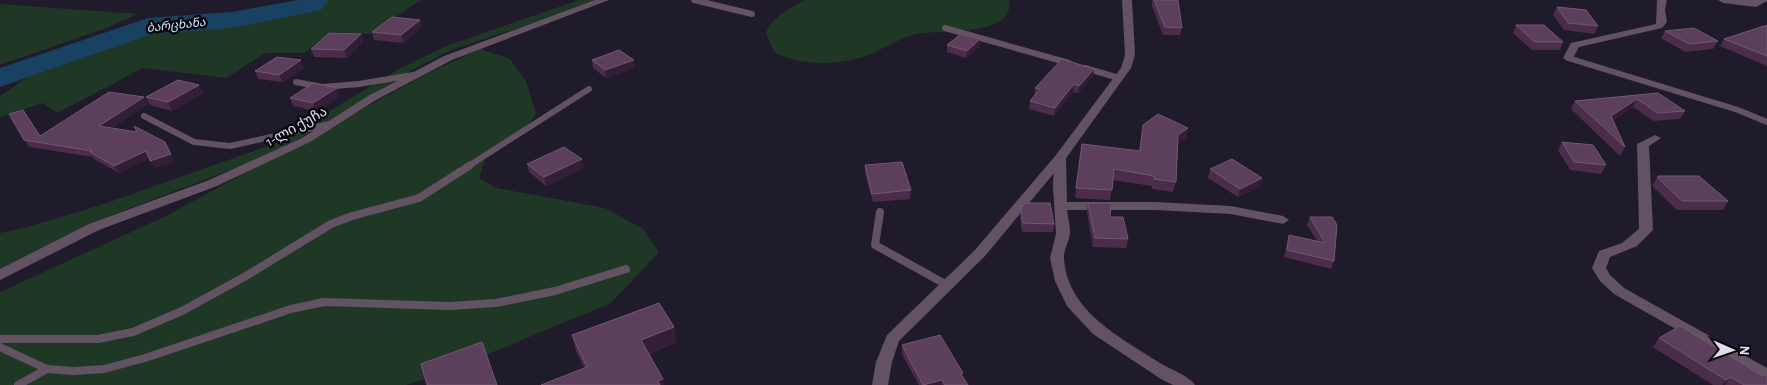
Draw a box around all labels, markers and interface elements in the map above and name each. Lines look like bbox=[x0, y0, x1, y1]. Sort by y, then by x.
water label: ბარცხანა bbox=[146, 16, 206, 35]
street label: 1-ლი ქუჩა bbox=[264, 104, 330, 150]
north arrow bbox=[1707, 325, 1757, 375]
text: N bbox=[1737, 345, 1751, 356]

